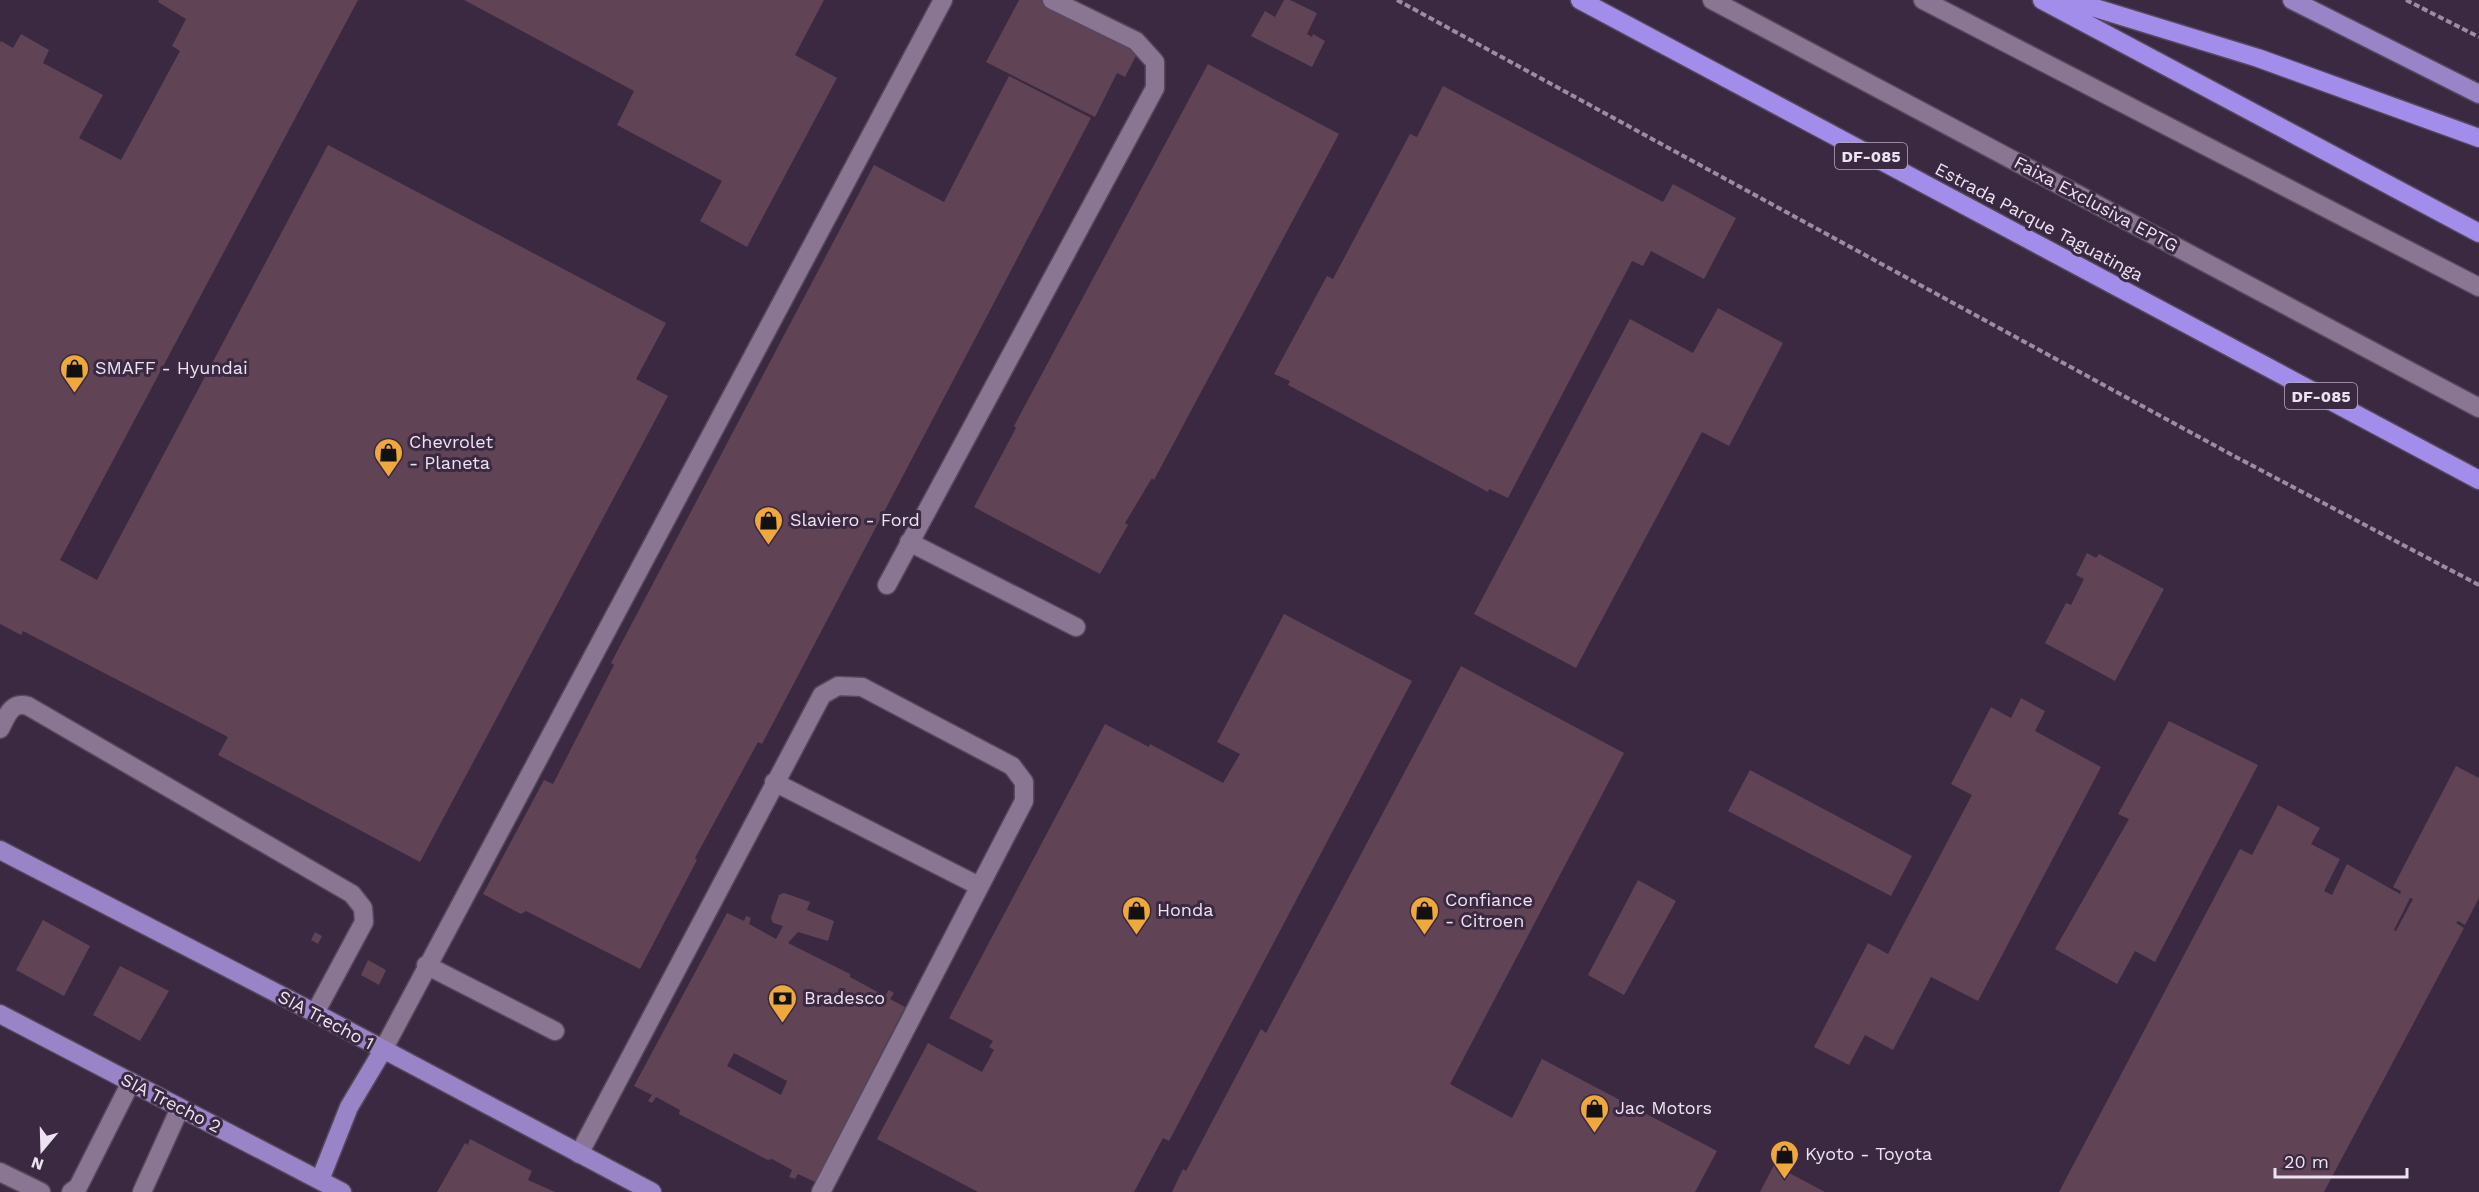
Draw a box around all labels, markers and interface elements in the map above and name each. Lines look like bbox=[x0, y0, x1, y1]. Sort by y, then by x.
road number: DF-085 bbox=[1835, 143, 1907, 169]
street label: Faixa Exclusiva EPTG bbox=[2010, 151, 2182, 256]
street label: Estrada Parque Taguatinga bbox=[1932, 158, 2147, 285]
shop icon: SMAFF - Hyundai bbox=[58, 352, 90, 394]
place label: SMAFF - Hyundai bbox=[95, 357, 248, 378]
road number: DF-085 bbox=[2285, 383, 2357, 409]
place label: Chevrolet - Planeta bbox=[409, 431, 493, 473]
shop icon: Chevrolet - Planeta bbox=[372, 436, 404, 478]
shop icon: Slaviero - Ford bbox=[753, 504, 785, 546]
place label: Slaviero - Ford bbox=[790, 509, 920, 530]
place label: Confiance - Citroen bbox=[1445, 889, 1533, 931]
shop icon: Honda bbox=[1120, 894, 1152, 936]
shop icon: Confiance - Citroen bbox=[1408, 894, 1440, 936]
place label: Honda bbox=[1157, 899, 1213, 920]
bank icon: Bradesco bbox=[767, 982, 799, 1024]
street label: SIA Trecho 1 bbox=[275, 986, 378, 1054]
place label: Bradesco bbox=[804, 987, 885, 1008]
street label: SIA Trecho 2 bbox=[118, 1068, 225, 1137]
shop icon: Jac Motors bbox=[1578, 1092, 1610, 1134]
place label: Jac Motors bbox=[1615, 1097, 1712, 1118]
north arrow bbox=[12, 1120, 72, 1180]
shop icon: Kyoto - Toyota bbox=[1768, 1138, 1800, 1180]
scale bar bbox=[2275, 1141, 2407, 1179]
place label: Kyoto - Toyota bbox=[1805, 1143, 1932, 1164]
text: 20 m bbox=[2284, 1151, 2329, 1172]
text: N bbox=[29, 1153, 46, 1175]

